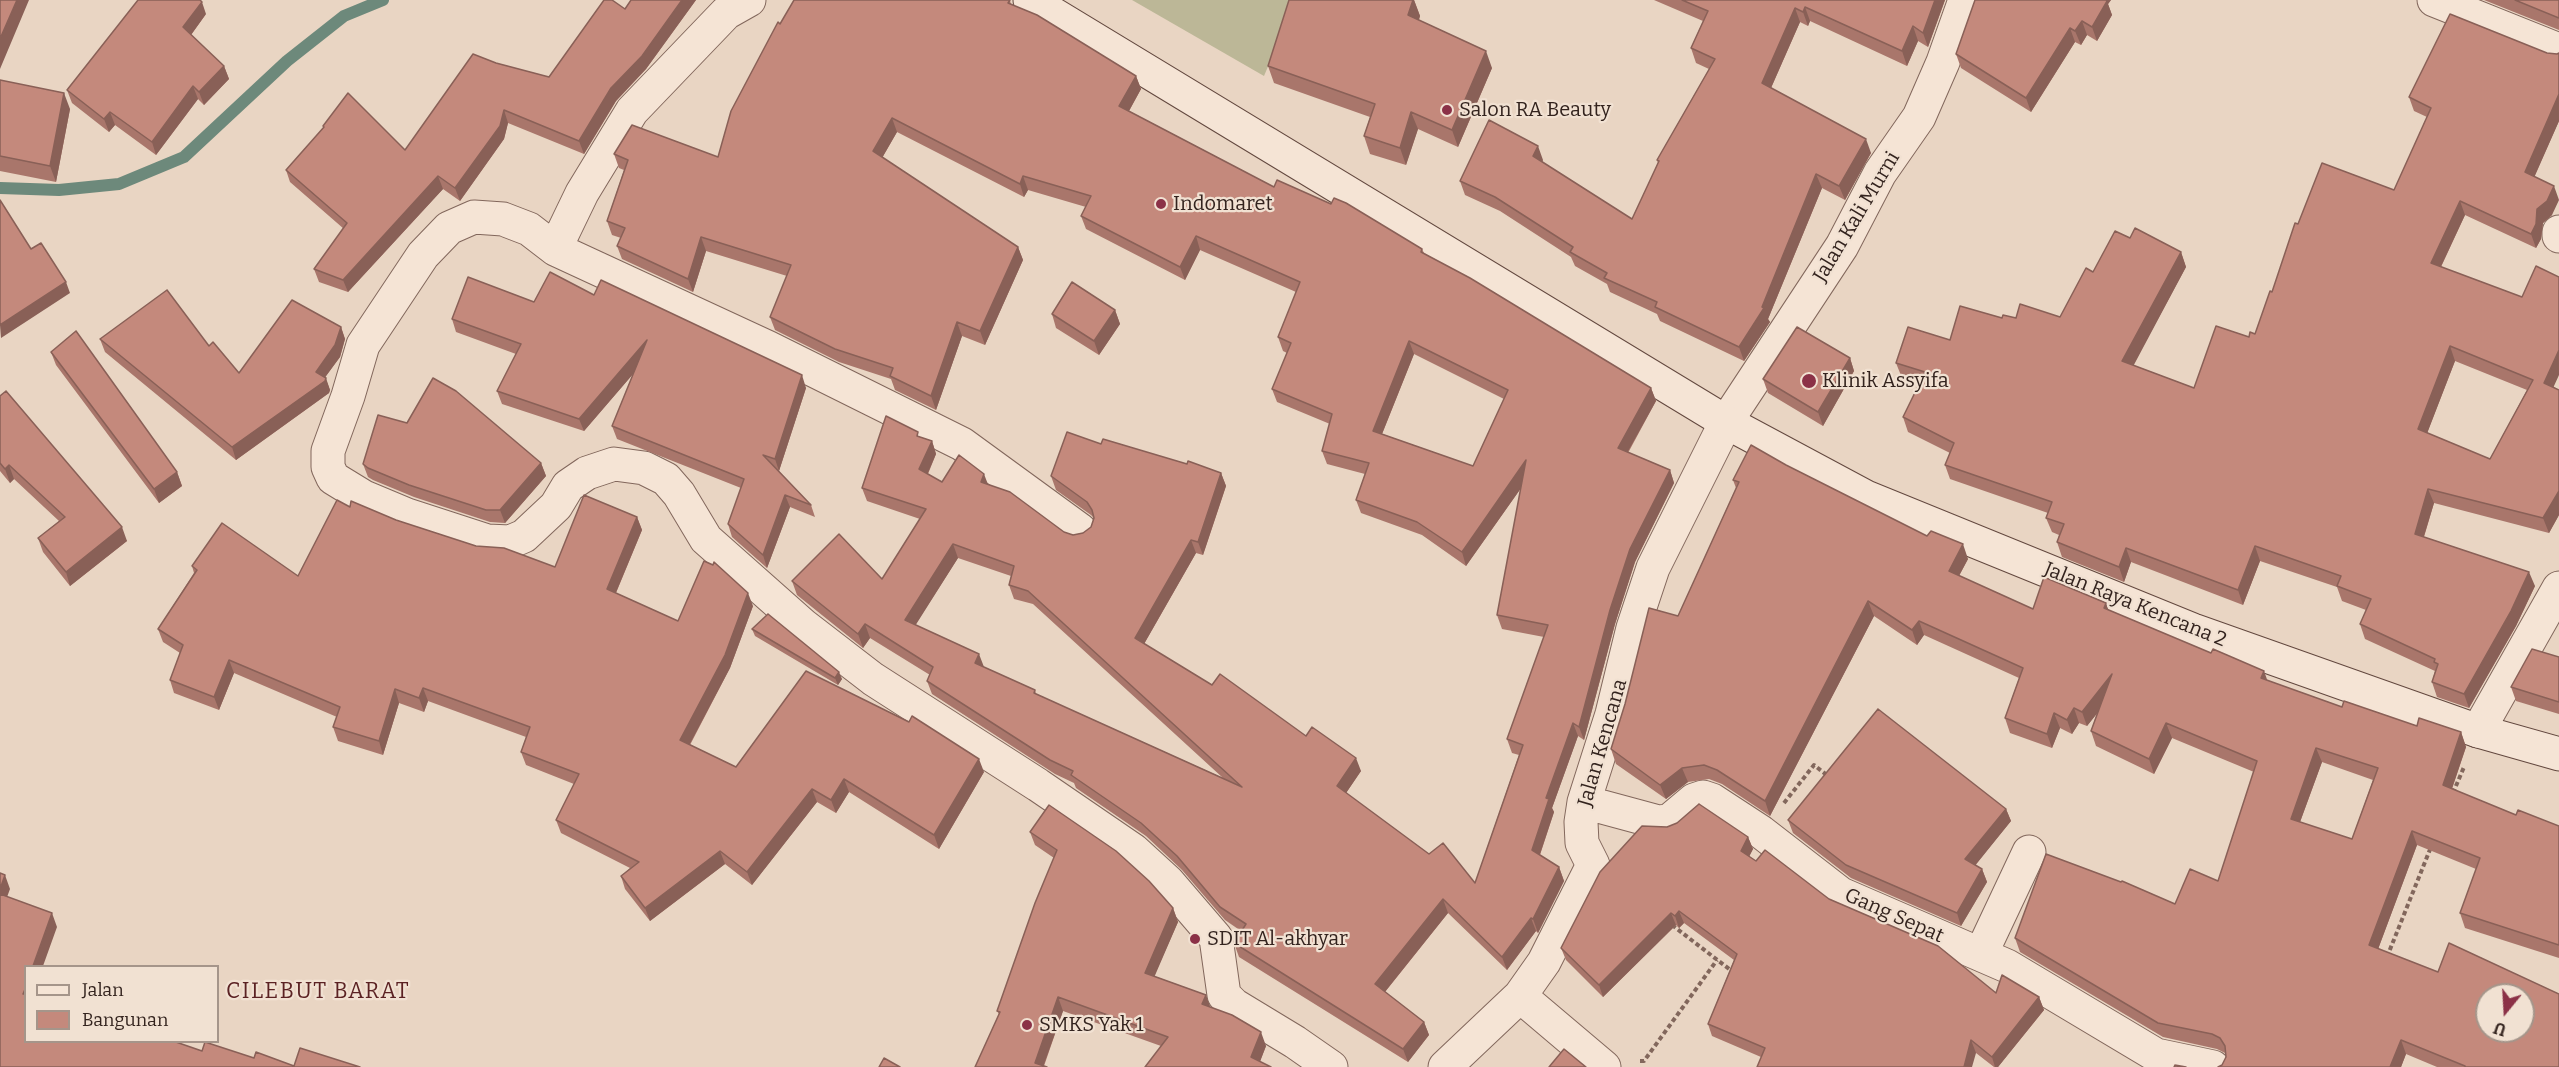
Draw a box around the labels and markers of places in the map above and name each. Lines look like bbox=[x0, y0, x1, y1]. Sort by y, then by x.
place label: Salon RA Beauty bbox=[1459, 98, 1611, 122]
marker: Salon RA Beauty bbox=[1440, 103, 1454, 117]
place label: Indomaret bbox=[1173, 192, 1273, 216]
marker: Indomaret bbox=[1154, 197, 1168, 211]
place label: Klinik Assyifa bbox=[1822, 369, 1949, 393]
marker: Klinik Assyifa bbox=[1800, 372, 1818, 390]
place label: SDIT Al-akhyar bbox=[1207, 927, 1348, 951]
marker: SDIT Al-akhyar bbox=[1188, 932, 1202, 946]
place label: SMKS Yak 1 bbox=[1039, 1013, 1144, 1037]
marker: SMKS Yak 1 bbox=[1020, 1018, 1034, 1032]

